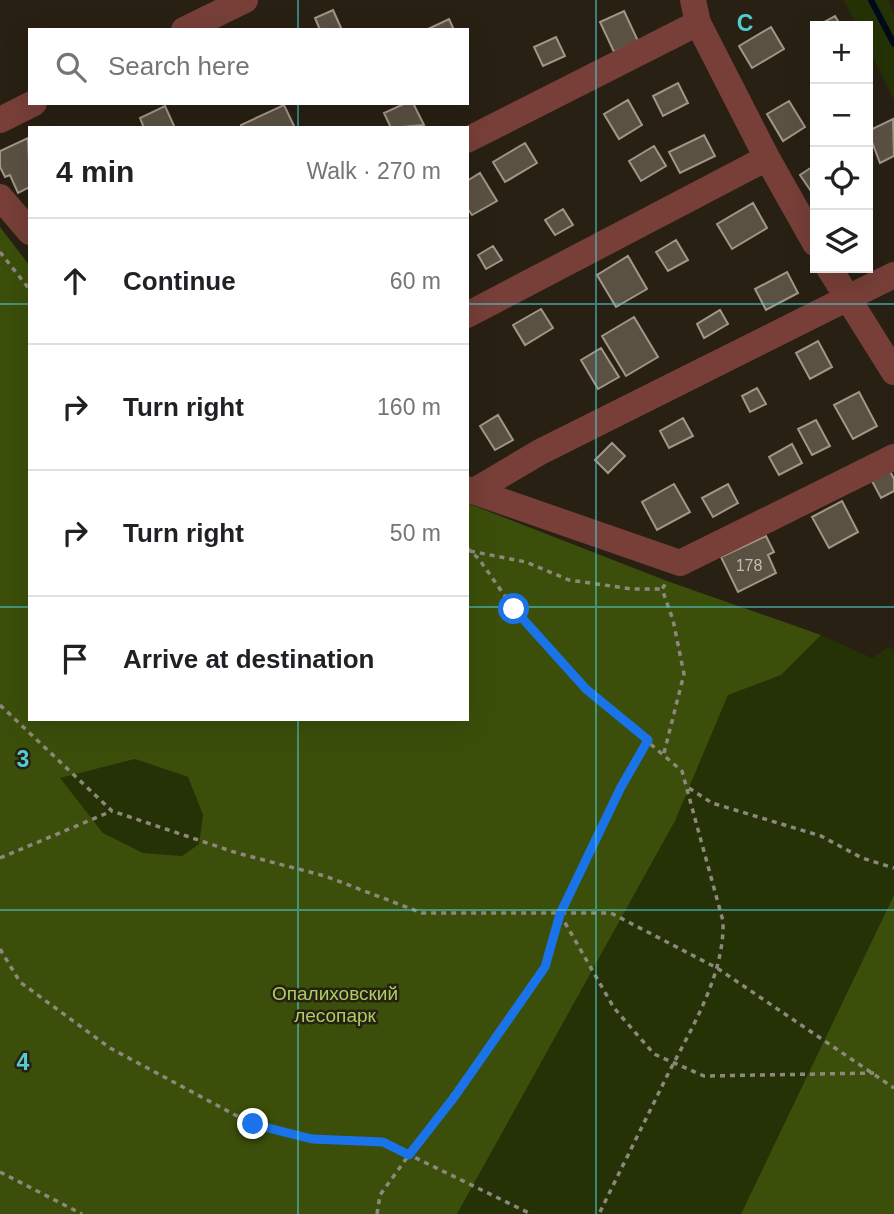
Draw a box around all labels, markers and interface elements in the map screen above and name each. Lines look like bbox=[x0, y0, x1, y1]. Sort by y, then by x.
text: C bbox=[737, 10, 753, 36]
map controls bbox=[810, 21, 873, 273]
button: + bbox=[810, 21, 873, 84]
search box bbox=[28, 28, 469, 105]
icon: search bbox=[52, 48, 90, 86]
text: Search here bbox=[108, 51, 250, 81]
button: − bbox=[810, 84, 873, 147]
button: locate bbox=[810, 147, 873, 210]
text: 4 min bbox=[56, 155, 134, 188]
text: Walk · 270 m bbox=[306, 158, 441, 184]
button: layers bbox=[810, 210, 873, 273]
icon: ahead bbox=[56, 262, 94, 300]
text: Continue bbox=[123, 266, 236, 296]
text: 60 m bbox=[390, 268, 441, 294]
icon: right bbox=[56, 388, 94, 426]
text: Turn right bbox=[123, 392, 244, 422]
text: 160 m bbox=[377, 394, 441, 420]
icon: right bbox=[56, 514, 94, 552]
text: Turn right bbox=[123, 518, 244, 548]
text: 50 m bbox=[390, 520, 441, 546]
house number: 178 bbox=[736, 557, 762, 574]
route start bbox=[498, 593, 529, 624]
icon: arrive bbox=[56, 640, 94, 678]
text: Arrive at destination bbox=[123, 644, 374, 674]
text: 3 bbox=[17, 746, 29, 772]
park label: Опалиховский лесопарк bbox=[272, 983, 398, 1026]
text: 4 bbox=[17, 1049, 30, 1075]
route end bbox=[237, 1108, 268, 1139]

